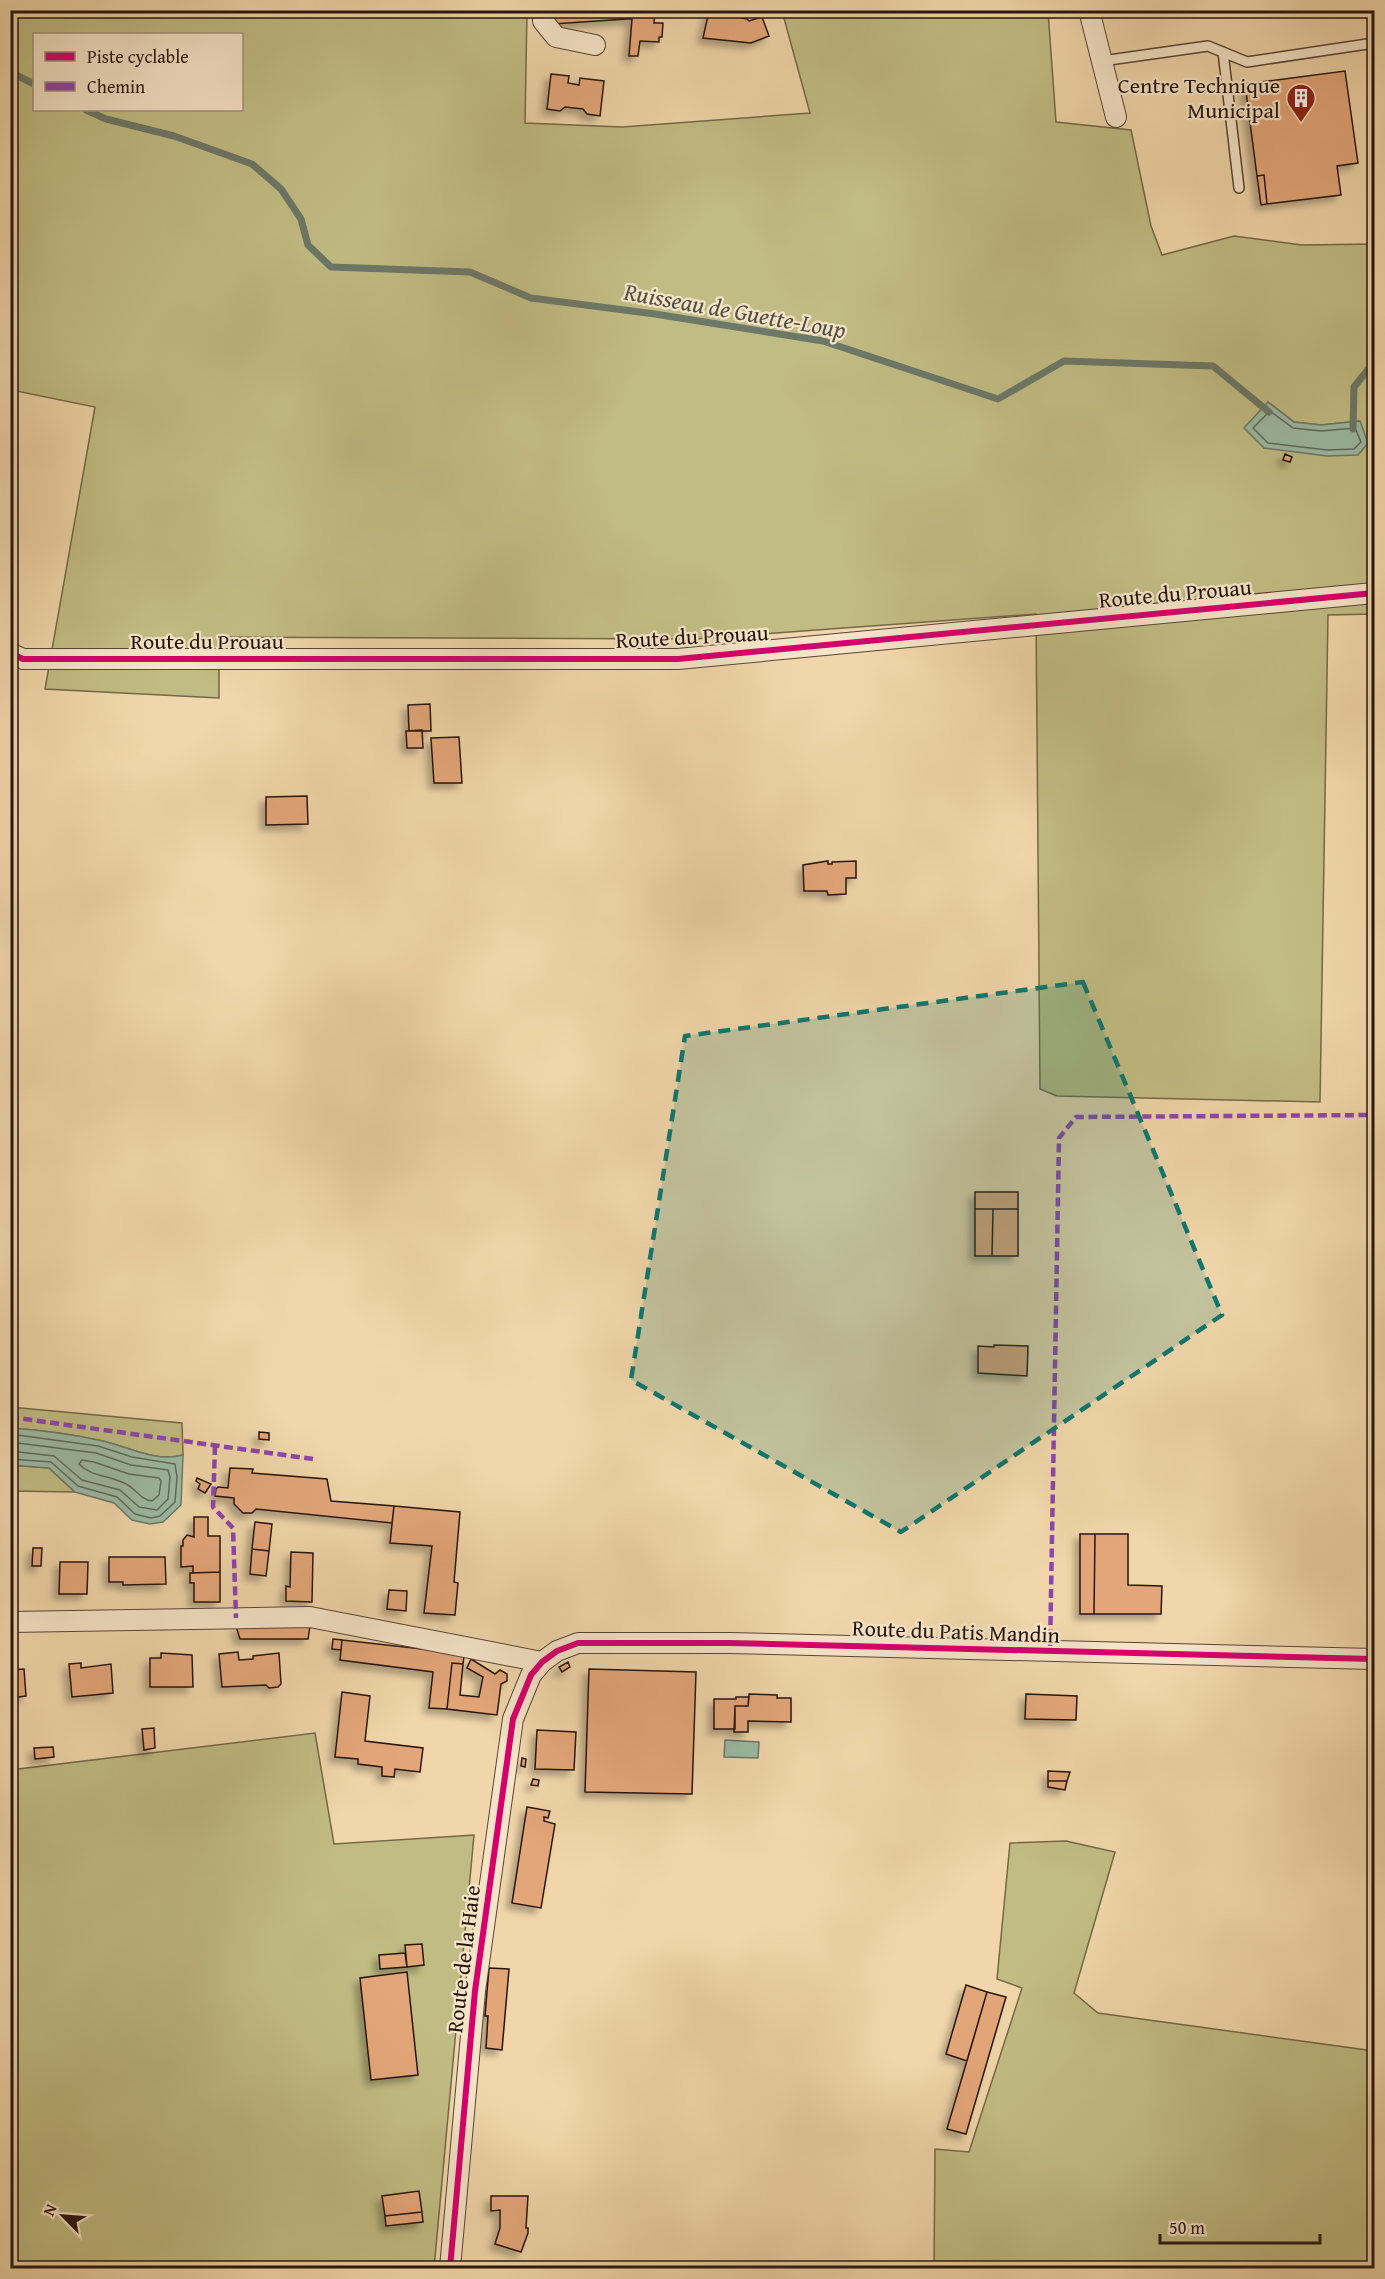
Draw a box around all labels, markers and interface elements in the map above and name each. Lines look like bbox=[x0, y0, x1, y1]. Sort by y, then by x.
legend bbox=[33, 33, 243, 111]
text: Piste cyclable bbox=[87, 43, 189, 70]
place label: Centre Technique Municipal bbox=[1118, 69, 1280, 126]
text: Chemin bbox=[87, 73, 145, 100]
building icon: Centre Technique Municipal bbox=[1285, 82, 1317, 124]
water label: Ruisseau de Guette-Loup bbox=[620, 274, 849, 347]
street label: Route du Prouau bbox=[1097, 570, 1253, 616]
street label: Route du Prouau bbox=[615, 616, 769, 656]
street label: Route du Prouau bbox=[130, 625, 284, 657]
street label: Route du Patis Mandin bbox=[851, 1611, 1061, 1651]
street label: Route de la Haie bbox=[438, 1883, 488, 2035]
north arrow bbox=[33, 2186, 93, 2246]
text: N bbox=[36, 2199, 63, 2220]
scale bar bbox=[1160, 2207, 1320, 2245]
text: 50 m bbox=[1169, 2214, 1205, 2241]

